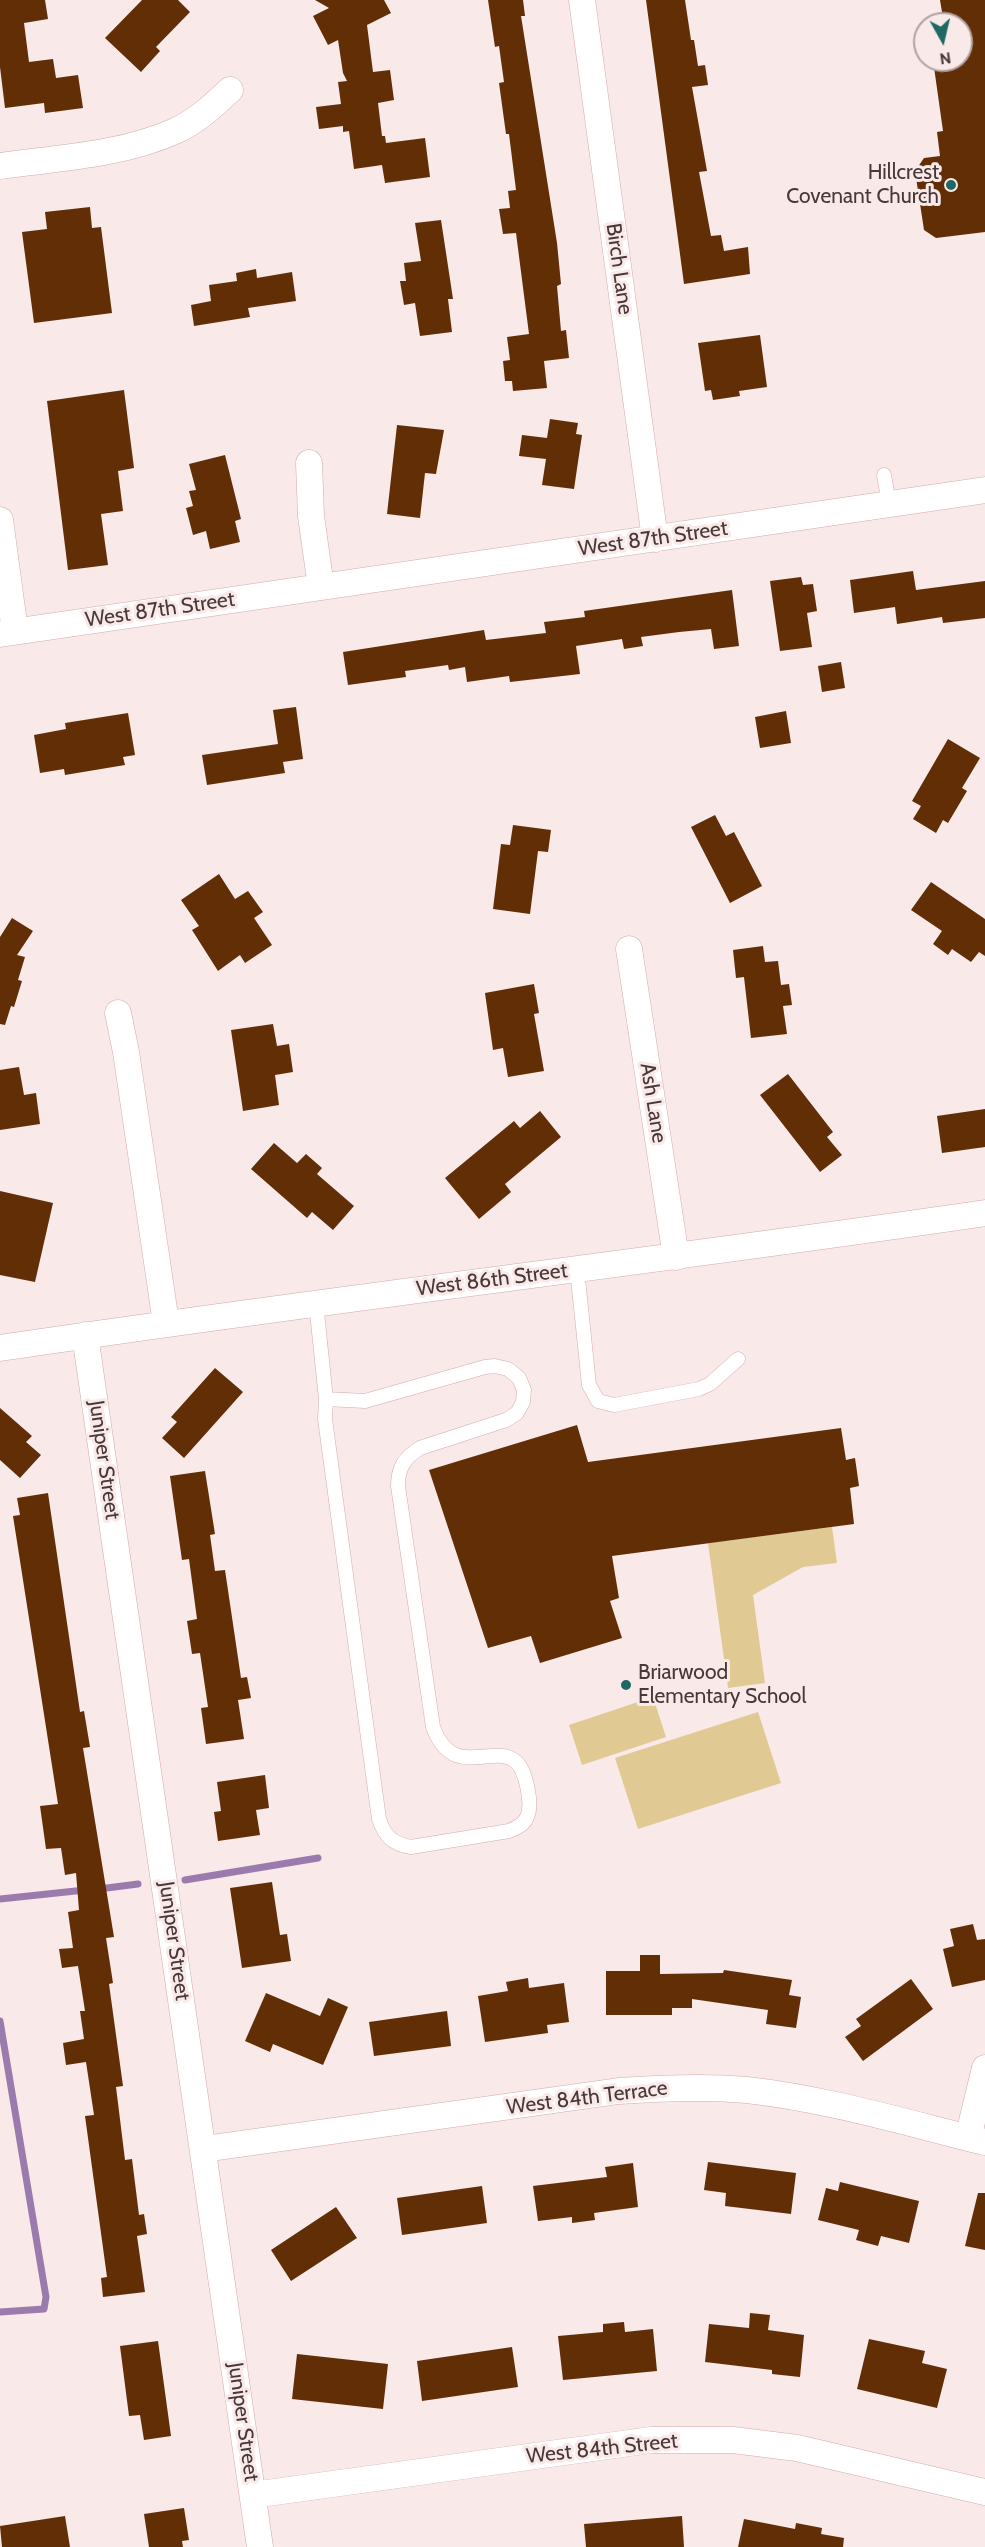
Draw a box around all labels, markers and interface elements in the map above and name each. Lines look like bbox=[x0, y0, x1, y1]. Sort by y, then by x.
north arrow bbox=[913, 12, 973, 72]
text: N bbox=[938, 48, 952, 69]
place label: Hillcrest Covenant Church bbox=[786, 160, 939, 210]
marker: Hillcrest Covenant Church bbox=[944, 178, 958, 192]
street label: Birch Lane bbox=[600, 222, 638, 316]
street label: West 87th Street bbox=[577, 516, 729, 562]
street label: West 87th Street bbox=[84, 587, 236, 633]
street label: Ash Lane bbox=[634, 1061, 672, 1145]
street label: West 86th Street bbox=[415, 1258, 569, 1302]
street label: Juniper Street bbox=[83, 1399, 125, 1521]
place label: Briarwood Elementary School bbox=[638, 1660, 806, 1710]
marker: Briarwood Elementary School bbox=[619, 1678, 633, 1692]
street label: Juniper Street bbox=[153, 1880, 195, 2002]
street label: West 84th Terrace bbox=[505, 2076, 669, 2120]
street label: Juniper Street bbox=[222, 2361, 264, 2483]
street label: West 84th Street bbox=[525, 2429, 679, 2469]

